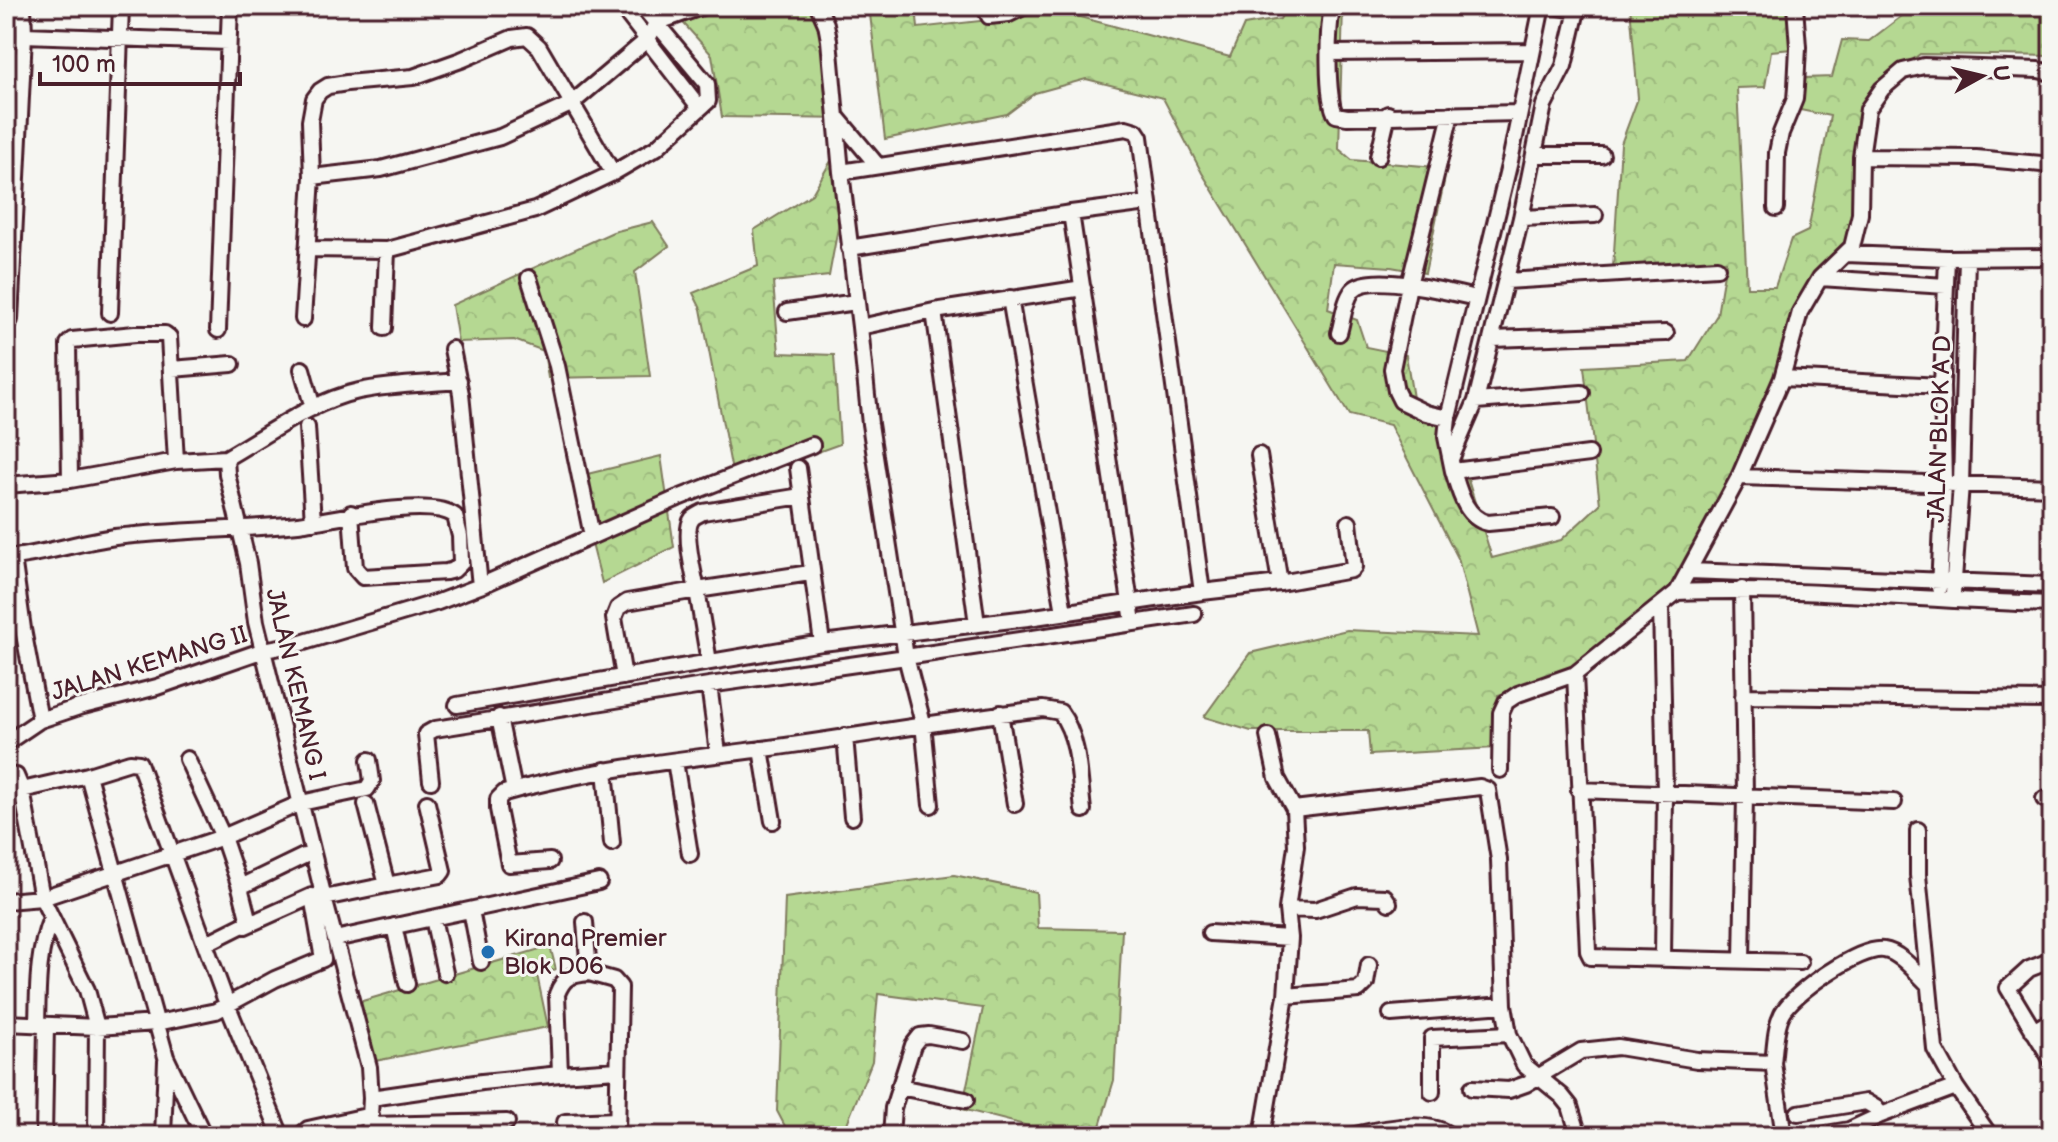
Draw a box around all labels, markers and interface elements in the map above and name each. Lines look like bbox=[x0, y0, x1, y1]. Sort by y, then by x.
scale bar bbox=[40, 36, 240, 86]
north arrow bbox=[1942, 36, 2022, 116]
text: 100 m bbox=[52, 50, 116, 79]
text: U bbox=[1986, 64, 2015, 83]
street label: JALAN BLOK A D bbox=[1922, 335, 1957, 523]
street label: JALAN KEMANG I bbox=[259, 585, 332, 783]
street label: JALAN KEMANG II bbox=[48, 620, 251, 707]
place label: Kirana Premier Blok D06 bbox=[504, 924, 667, 981]
marker: Kirana Premier Blok D06 bbox=[479, 943, 497, 961]

